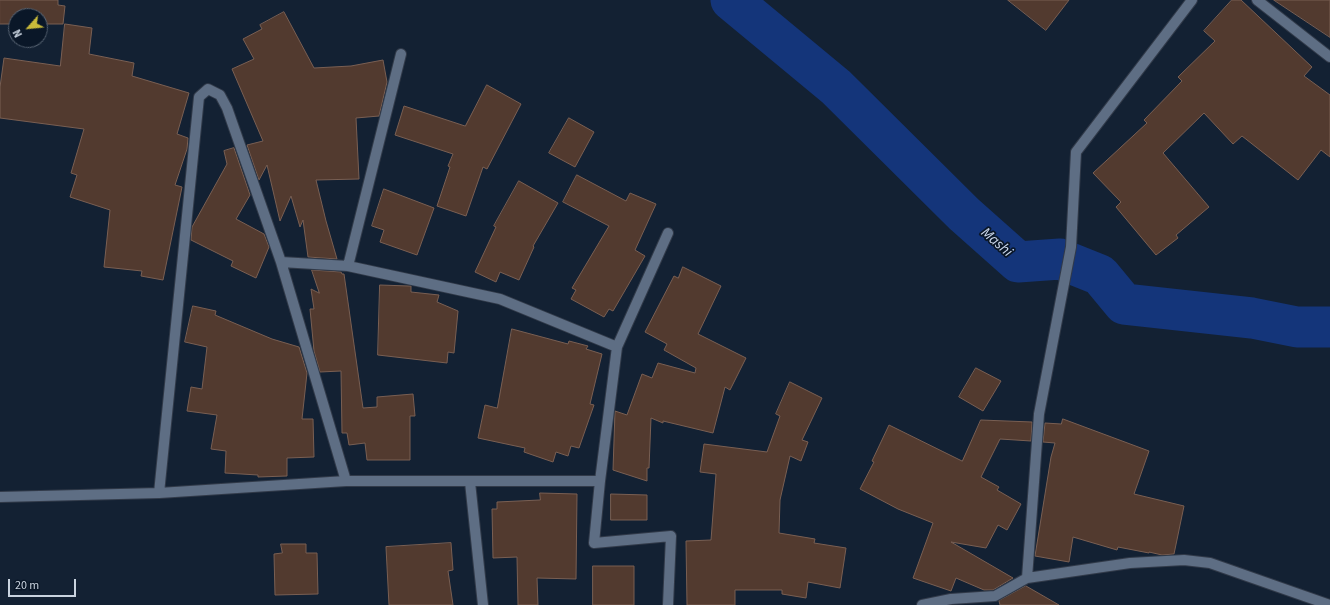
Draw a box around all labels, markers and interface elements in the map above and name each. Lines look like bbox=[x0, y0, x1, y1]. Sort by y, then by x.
north arrow bbox=[8, 8, 48, 48]
text: N bbox=[9, 27, 26, 40]
water label: Mashi bbox=[976, 224, 1016, 262]
scale bar bbox=[10, 571, 78, 597]
text: 20 m bbox=[15, 577, 39, 594]

